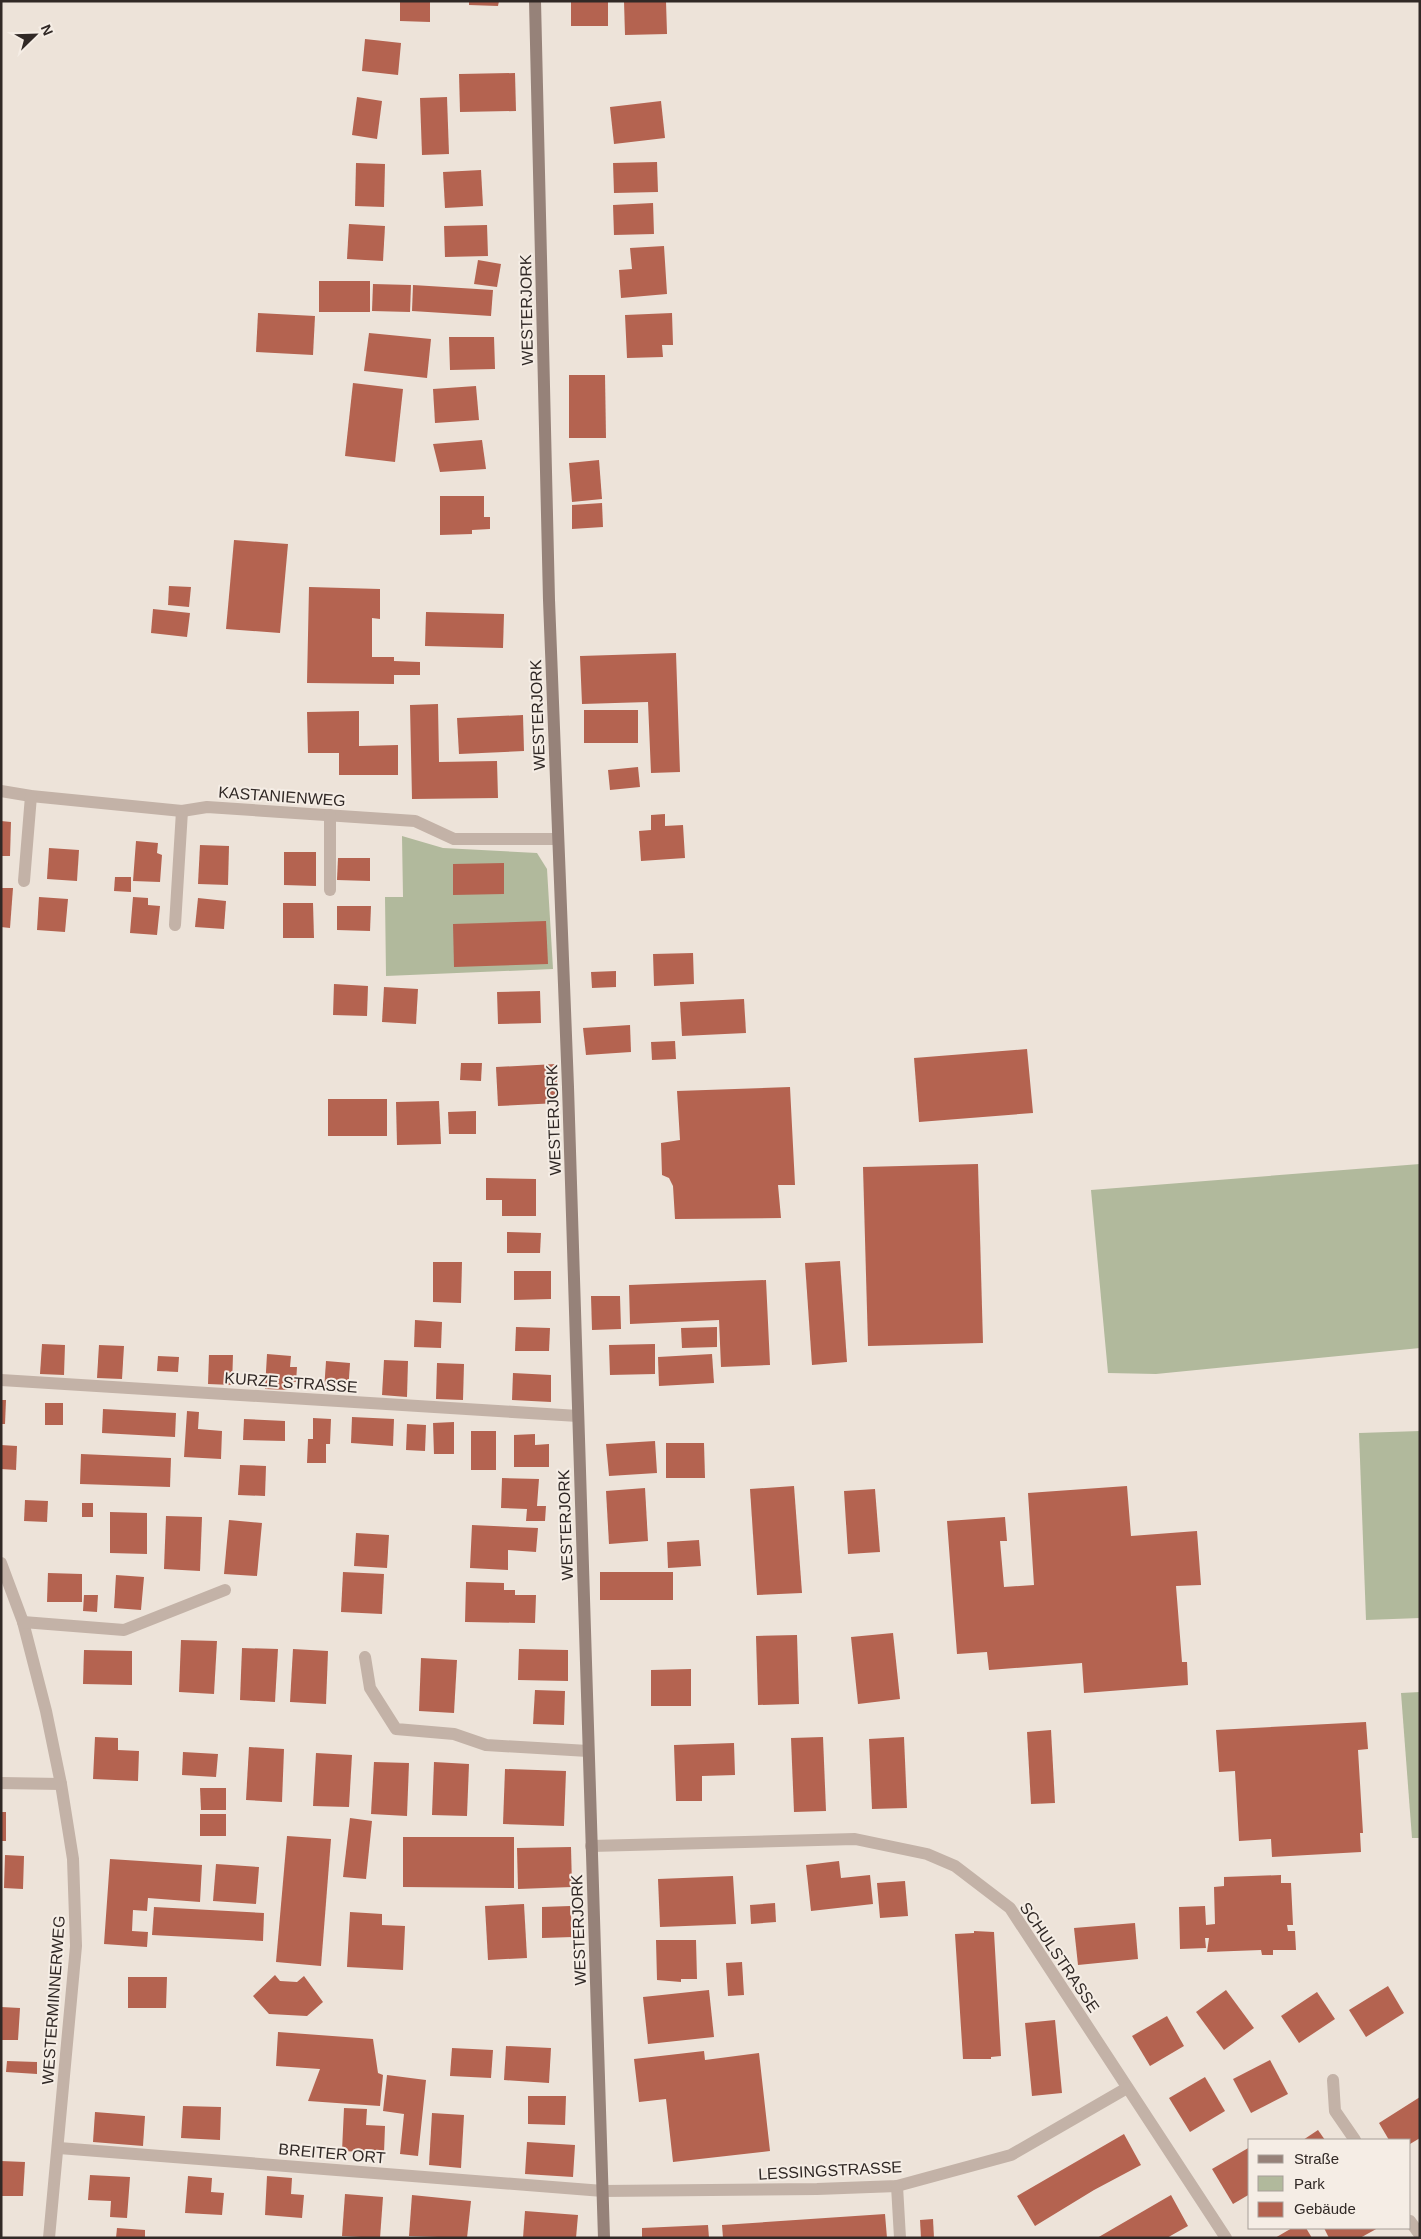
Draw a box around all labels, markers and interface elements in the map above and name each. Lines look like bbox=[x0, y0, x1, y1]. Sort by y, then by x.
north arrow bbox=[10, 10, 60, 60]
text: N bbox=[38, 22, 56, 38]
street label: WESTERJORK bbox=[517, 254, 536, 366]
street label: WESTERJORK bbox=[527, 659, 548, 771]
street label: KASTANIENWEG bbox=[218, 784, 346, 809]
street label: WESTERJORK bbox=[543, 1064, 564, 1176]
street label: KURZE STRASSE bbox=[224, 1369, 358, 1396]
street label: WESTERJORK bbox=[555, 1469, 576, 1581]
street label: WESTERJORK bbox=[568, 1874, 589, 1986]
street label: SCHULSTRASSE bbox=[1016, 1899, 1103, 2015]
street label: WESTERMINNERWEG bbox=[39, 1915, 68, 2085]
legend bbox=[1248, 2139, 1411, 2229]
street label: BREITER ORT bbox=[278, 2140, 386, 2167]
text: Straße bbox=[1294, 2150, 1339, 2167]
street label: LESSINGSTRASSE bbox=[758, 2158, 902, 2183]
text: Park bbox=[1294, 2175, 1325, 2192]
text: Gebäude bbox=[1294, 2200, 1356, 2217]

